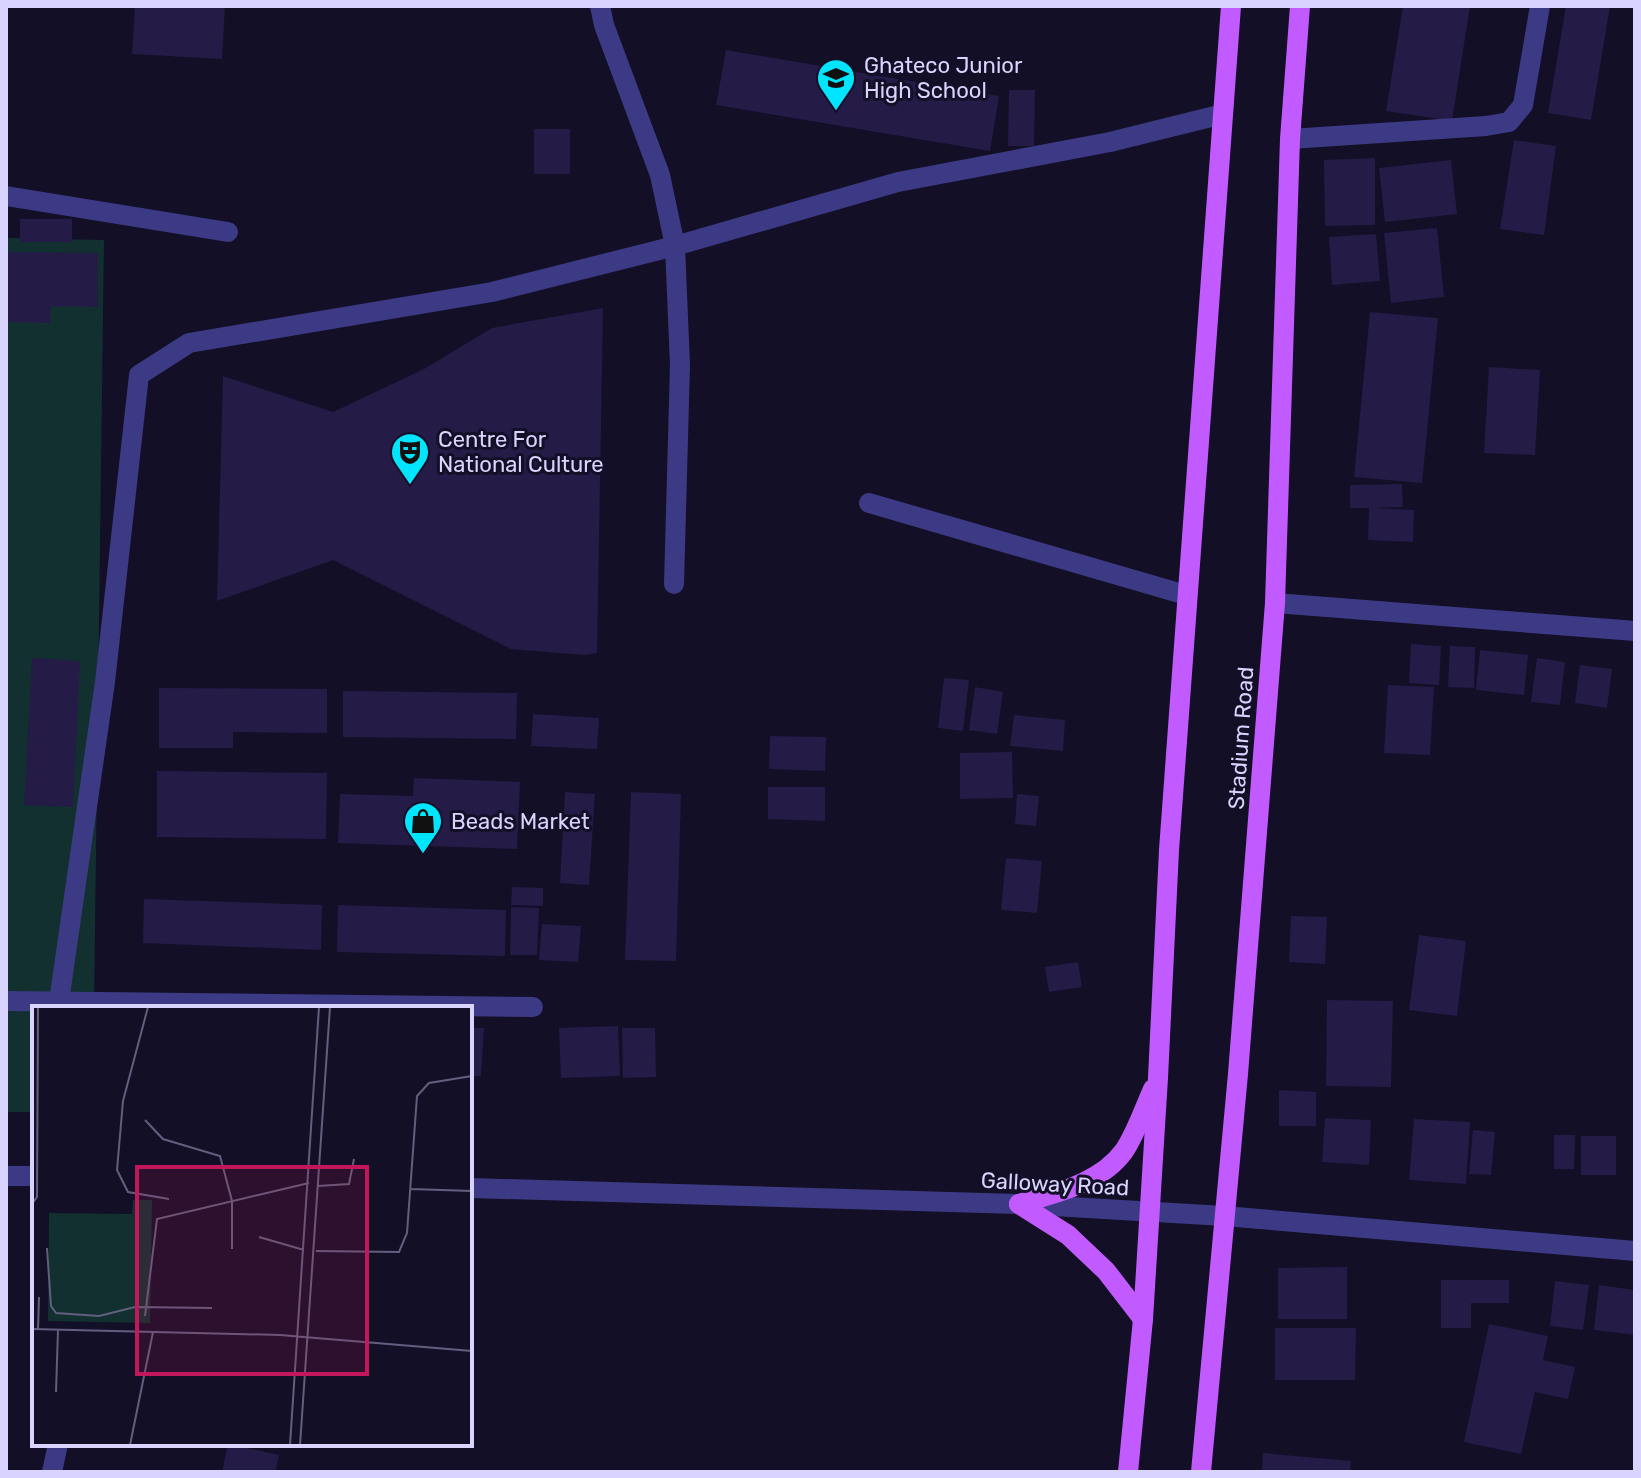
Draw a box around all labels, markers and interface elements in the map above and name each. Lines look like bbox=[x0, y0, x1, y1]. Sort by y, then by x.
place label: Ghateco Junior High School bbox=[864, 52, 1023, 104]
school or university icon: Ghateco Junior High School bbox=[815, 57, 857, 112]
place label: Centre For National Culture bbox=[438, 426, 604, 478]
theatre icon: Centre For National Culture bbox=[389, 431, 431, 486]
street label: Stadium Road bbox=[1223, 666, 1259, 810]
shop icon: Beads Market bbox=[402, 800, 444, 855]
place label: Beads Market bbox=[451, 808, 590, 835]
inset map bbox=[32, 1006, 472, 1446]
street label: Galloway Road bbox=[980, 1167, 1130, 1201]

